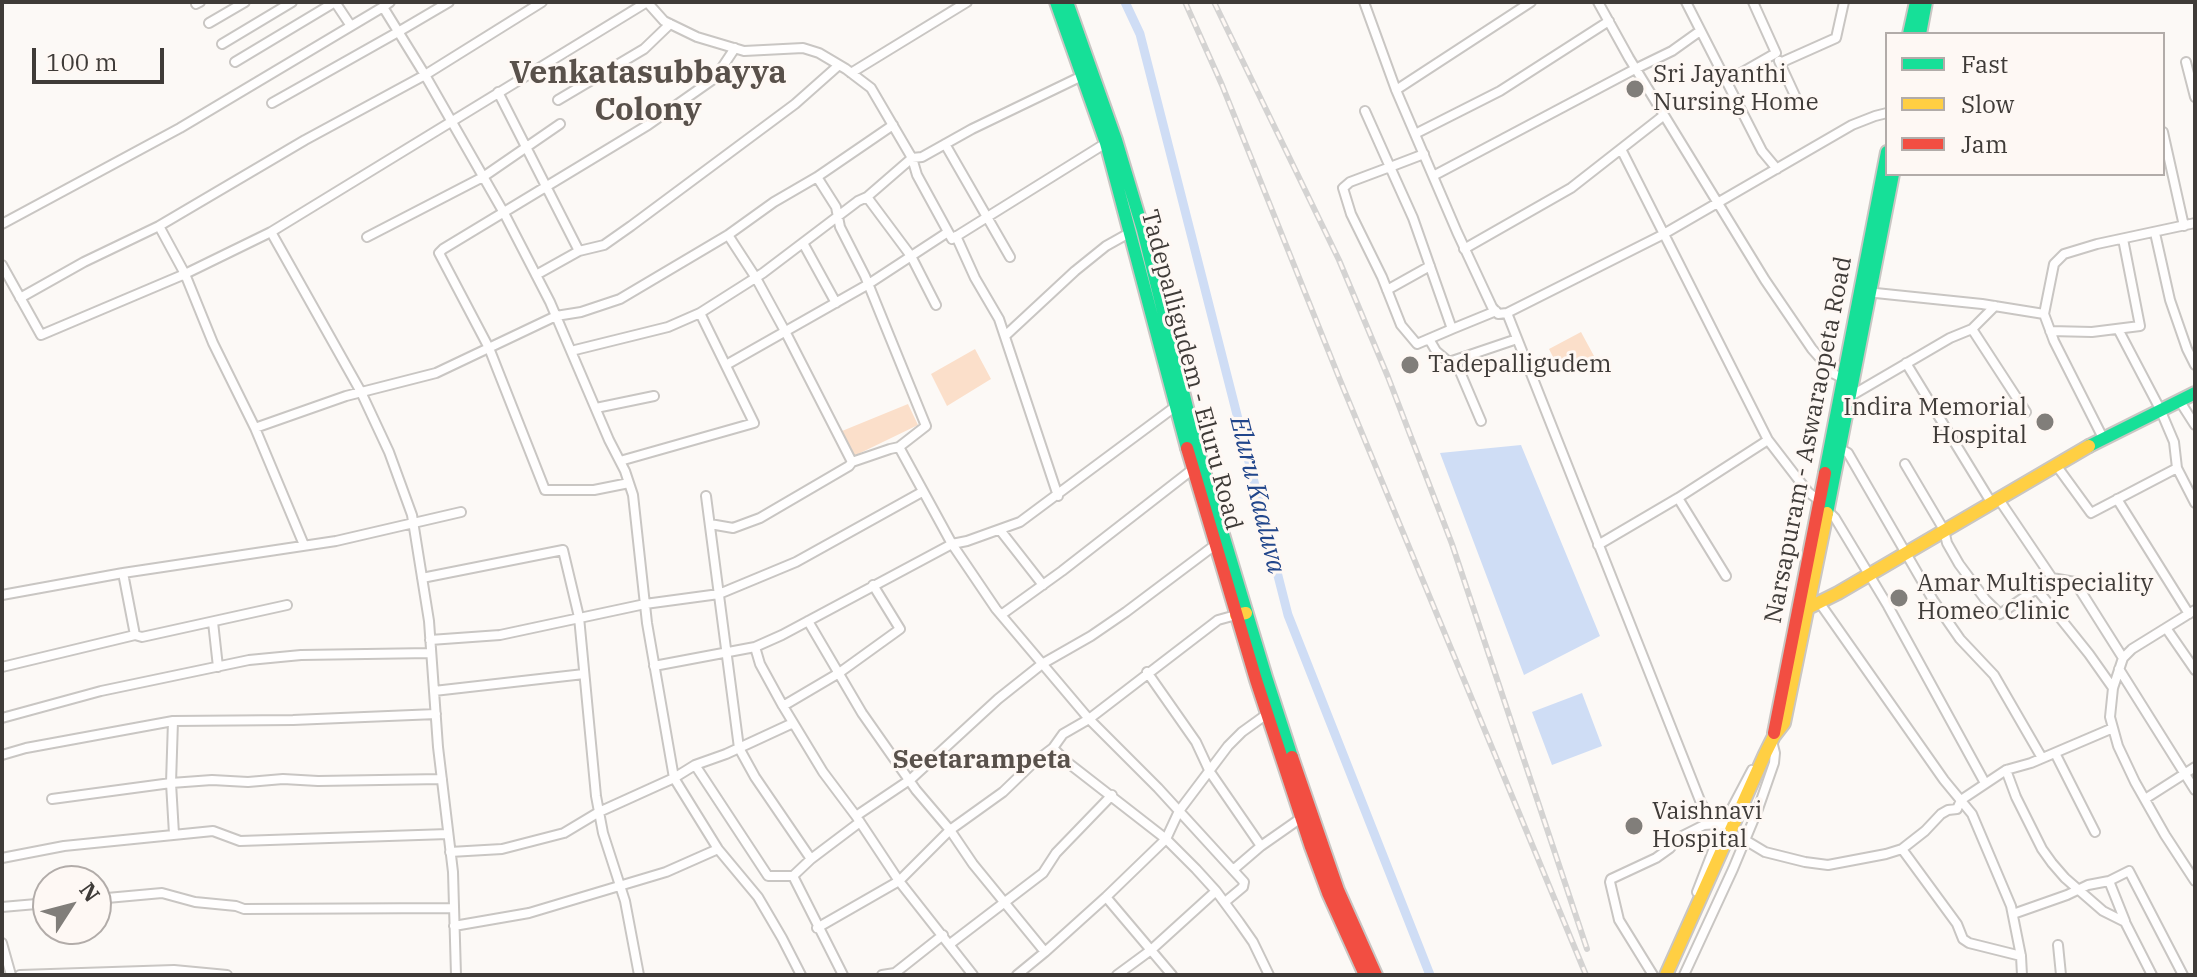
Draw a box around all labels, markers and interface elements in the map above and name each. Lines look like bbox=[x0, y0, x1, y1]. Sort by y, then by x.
scale bar bbox=[36, 32, 168, 82]
legend bbox=[1885, 32, 2165, 176]
text: 100 m bbox=[46, 46, 118, 78]
text: Fast bbox=[1961, 48, 2008, 80]
district label: Venkatasubbayya Colony bbox=[509, 55, 787, 130]
place label: Sri Jayanthi Nursing Home bbox=[1653, 61, 1819, 117]
marker: Sri Jayanthi Nursing Home bbox=[1624, 78, 1646, 100]
text: Slow bbox=[1961, 88, 2014, 120]
text: Jam bbox=[1961, 128, 2008, 160]
street label: Tadepalligudem - Eluru Road bbox=[1134, 207, 1248, 533]
street label: Narsapuram - Aswaraopeta Road bbox=[1759, 254, 1859, 626]
place label: Tadepalligudem bbox=[1428, 351, 1612, 379]
marker: Tadepalligudem bbox=[1399, 354, 1421, 376]
place label: Indira Memorial Hospital bbox=[1843, 394, 2027, 450]
marker: Indira Memorial Hospital bbox=[2034, 411, 2056, 433]
water label: Eluru Kaaluva bbox=[1222, 413, 1292, 577]
place label: Amar Multispeciality Homeo Clinic bbox=[1917, 570, 2153, 626]
marker: Amar Multispeciality Homeo Clinic bbox=[1888, 587, 1910, 609]
district label: Seetarampeta bbox=[892, 744, 1072, 776]
place label: Vaishnavi Hospital bbox=[1652, 798, 1762, 854]
marker: Vaishnavi Hospital bbox=[1623, 815, 1645, 837]
north arrow bbox=[32, 865, 112, 945]
text: N bbox=[73, 876, 107, 907]

